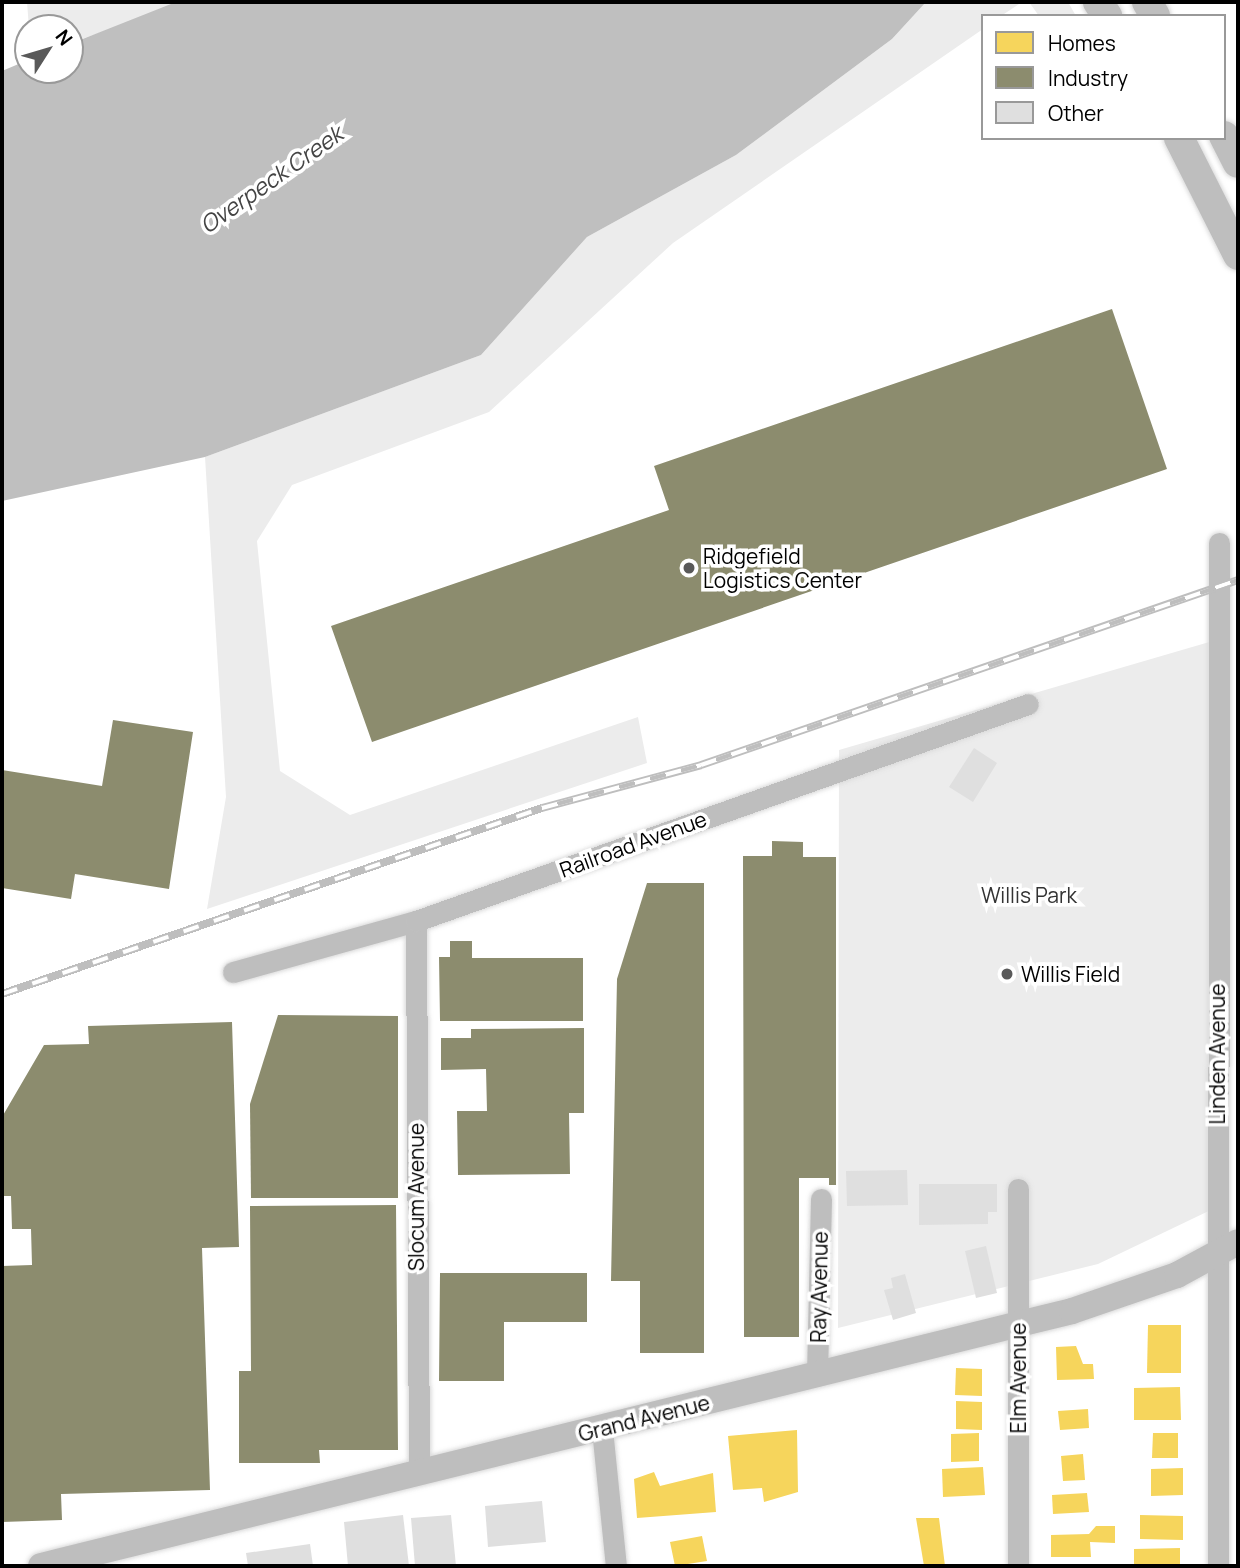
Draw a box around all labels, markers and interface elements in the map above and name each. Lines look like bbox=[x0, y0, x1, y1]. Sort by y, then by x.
north arrow bbox=[14, 14, 84, 84]
legend bbox=[981, 14, 1226, 140]
text: N bbox=[50, 24, 79, 51]
text: Homes bbox=[1048, 29, 1116, 57]
text: Industry bbox=[1048, 64, 1128, 92]
text: Other bbox=[1048, 99, 1104, 127]
water label: Overpeck Creek bbox=[194, 119, 348, 239]
place label: Ridgefield Logistics Center bbox=[703, 543, 862, 593]
marker: Ridgefield Logistics Center bbox=[681, 560, 697, 576]
street label: Railroad Avenue bbox=[556, 806, 710, 882]
park label: Willis Park bbox=[981, 882, 1077, 908]
place label: Willis Field bbox=[1021, 961, 1120, 987]
marker: Willis Field bbox=[999, 966, 1015, 982]
street label: Linden Avenue bbox=[1204, 984, 1230, 1124]
street label: Slocum Avenue bbox=[403, 1123, 429, 1271]
street label: Ray Avenue bbox=[805, 1231, 833, 1343]
street label: Elm Avenue bbox=[1005, 1323, 1031, 1433]
street label: Grand Avenue bbox=[576, 1389, 712, 1447]

